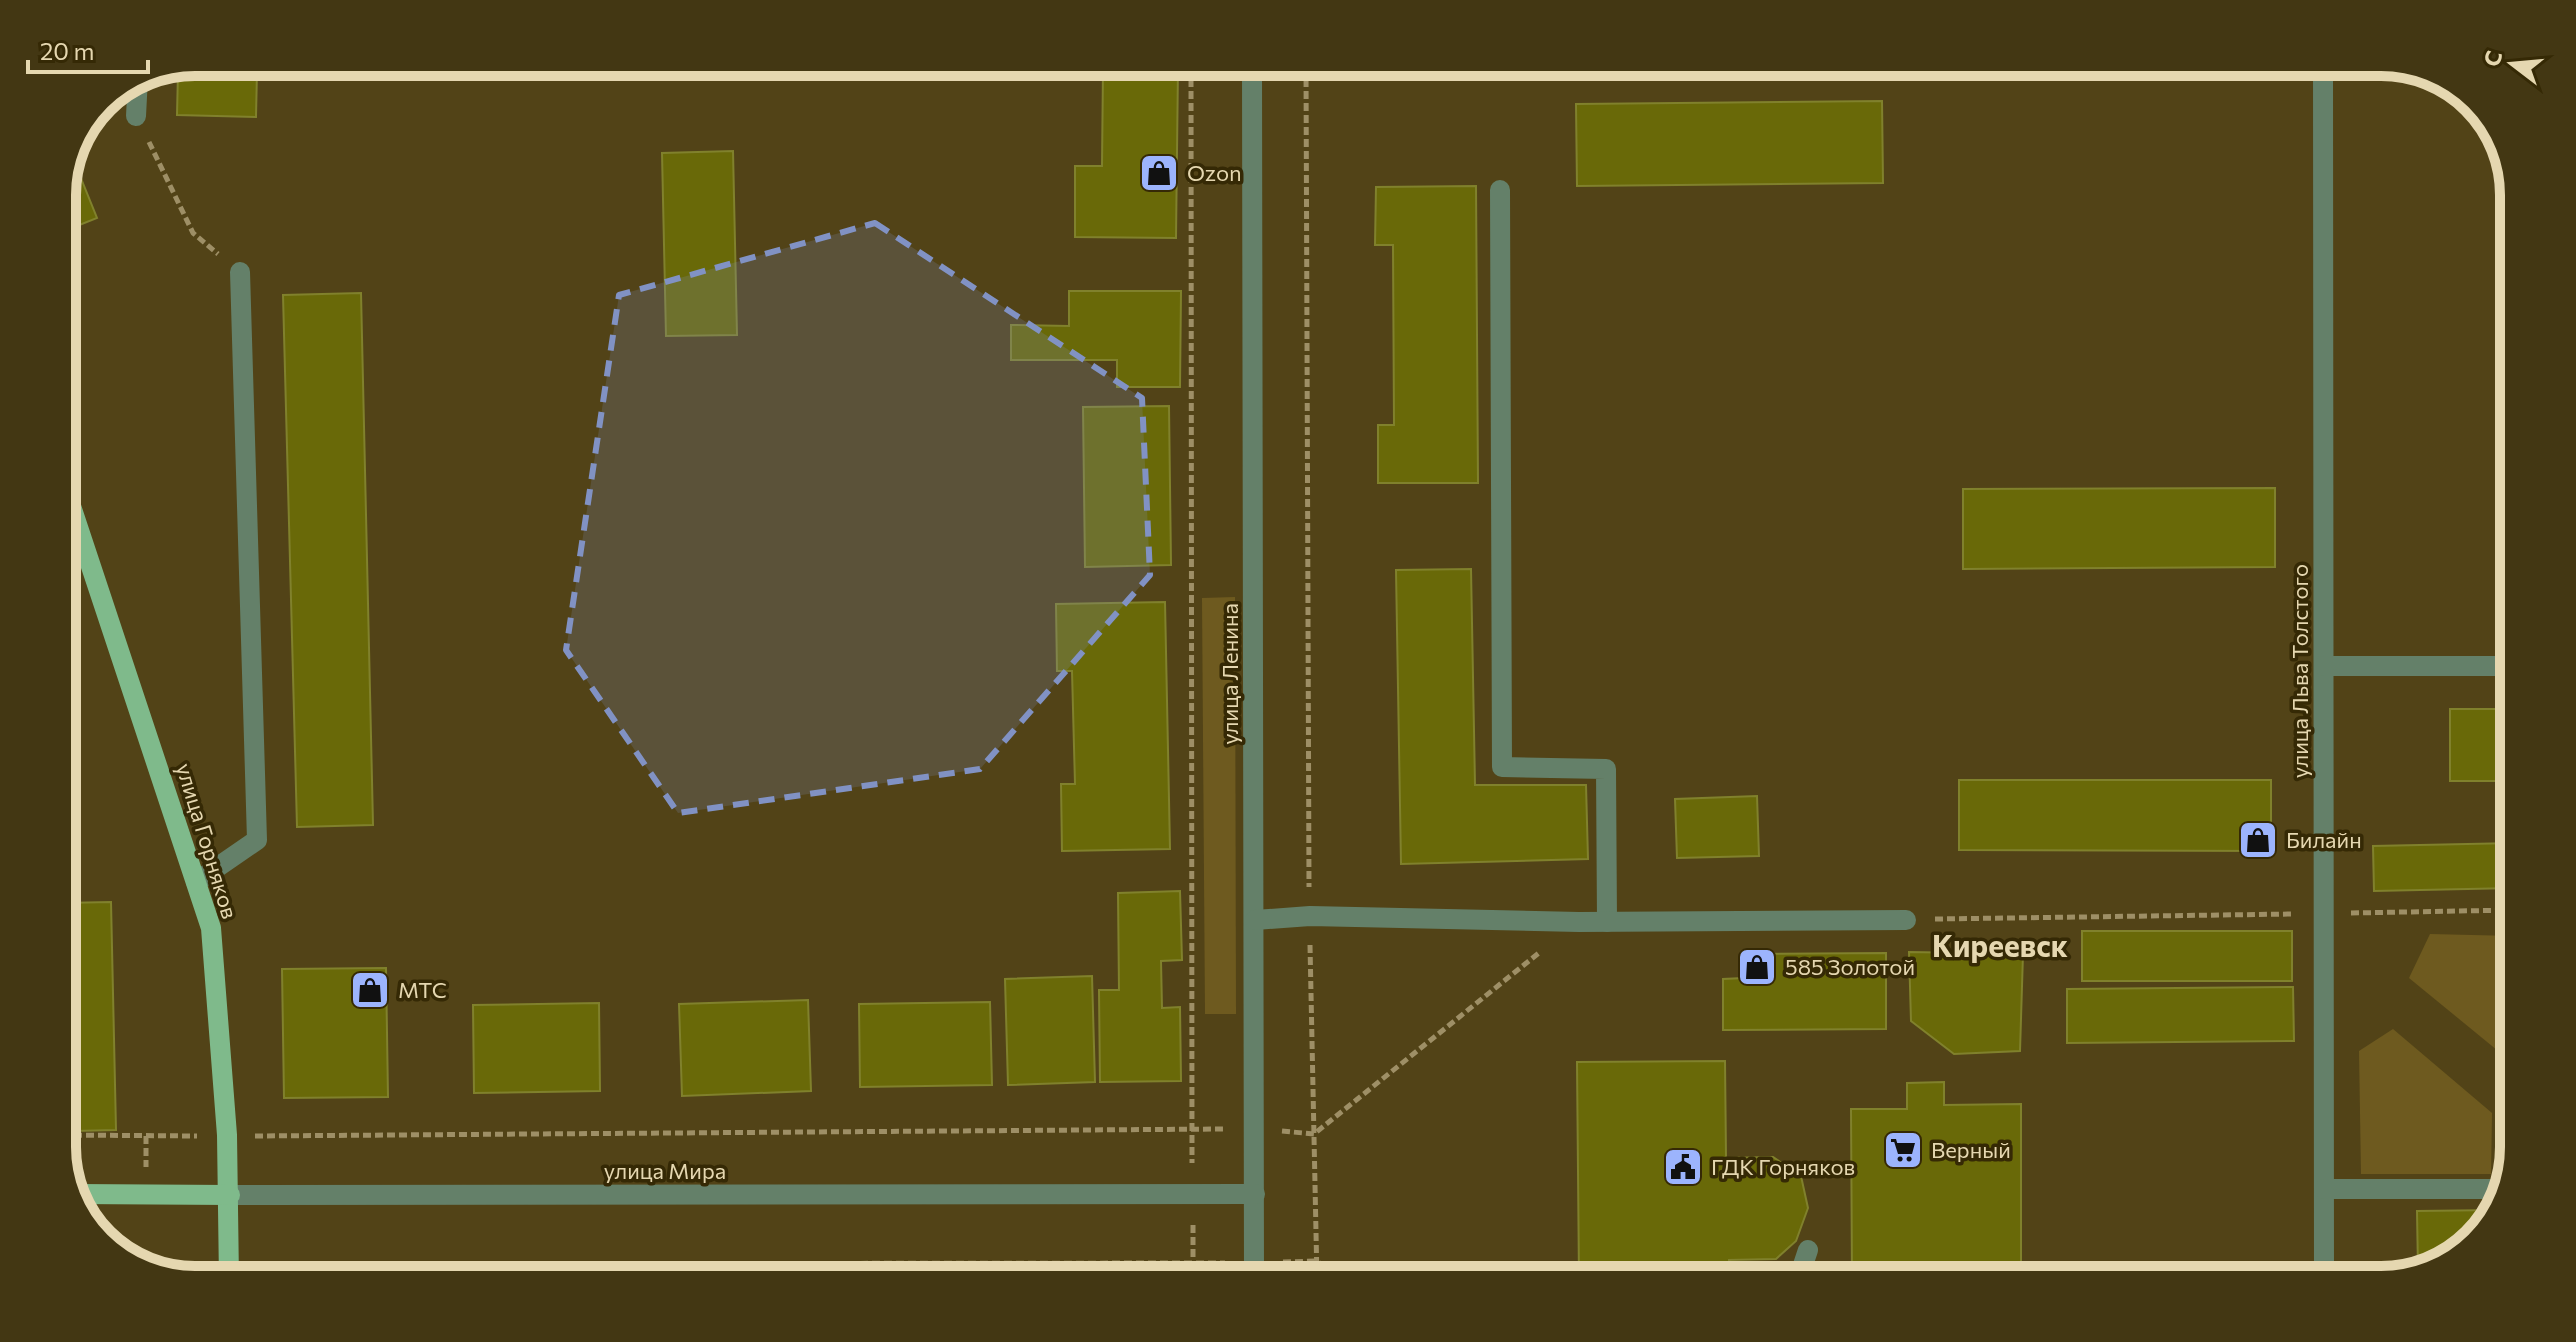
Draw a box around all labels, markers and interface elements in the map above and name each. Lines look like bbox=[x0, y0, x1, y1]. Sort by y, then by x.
scale bar bbox=[28, 24, 148, 74]
north arrow bbox=[2472, 24, 2552, 104]
text: 20 m bbox=[40, 36, 94, 65]
text: С bbox=[2477, 47, 2507, 69]
shop icon: Ozon bbox=[1138, 152, 1180, 194]
place label: Ozon bbox=[1187, 159, 1242, 186]
street label: улица Льва Толстого bbox=[2286, 564, 2313, 778]
street label: улица Ленина bbox=[1216, 603, 1243, 745]
street label: улица Горняков bbox=[171, 760, 244, 922]
shop icon: Билайн bbox=[2237, 819, 2279, 861]
place label: Билайн bbox=[2286, 826, 2362, 853]
district label: Киреевск bbox=[1932, 926, 2068, 963]
shop icon: 585 Золотой bbox=[1736, 946, 1778, 988]
place label: 585 Золотой bbox=[1785, 953, 1915, 980]
shop icon: МТС bbox=[349, 969, 391, 1011]
place label: МТС bbox=[398, 976, 447, 1003]
supermarket icon: Верный bbox=[1882, 1129, 1924, 1171]
place label: Верный bbox=[1931, 1136, 2011, 1163]
public building icon: ГДК Горняков bbox=[1662, 1146, 1704, 1188]
place label: ГДК Горняков bbox=[1711, 1153, 1855, 1180]
street label: улица Мира bbox=[604, 1157, 726, 1184]

